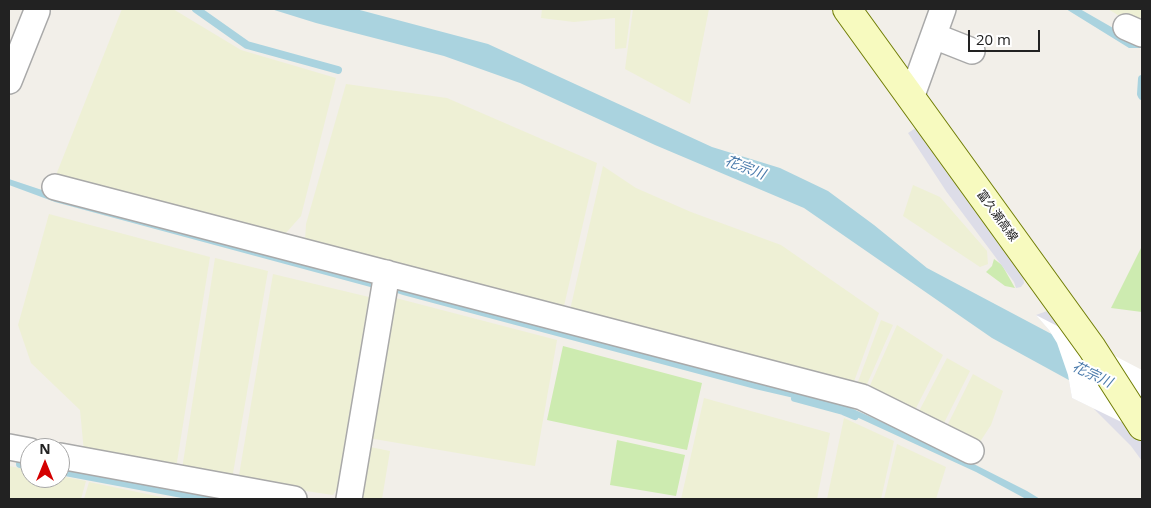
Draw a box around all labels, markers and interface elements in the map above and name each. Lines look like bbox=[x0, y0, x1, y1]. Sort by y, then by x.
scale bar bbox=[971, 20, 1044, 52]
text: 20 m bbox=[976, 29, 1011, 49]
water label: 花宗川 bbox=[722, 153, 768, 183]
street label: 富久瀬高線 bbox=[974, 187, 1020, 245]
water label: 花宗川 bbox=[1069, 359, 1115, 391]
north arrow bbox=[20, 438, 70, 488]
text: N bbox=[39, 439, 51, 458]

